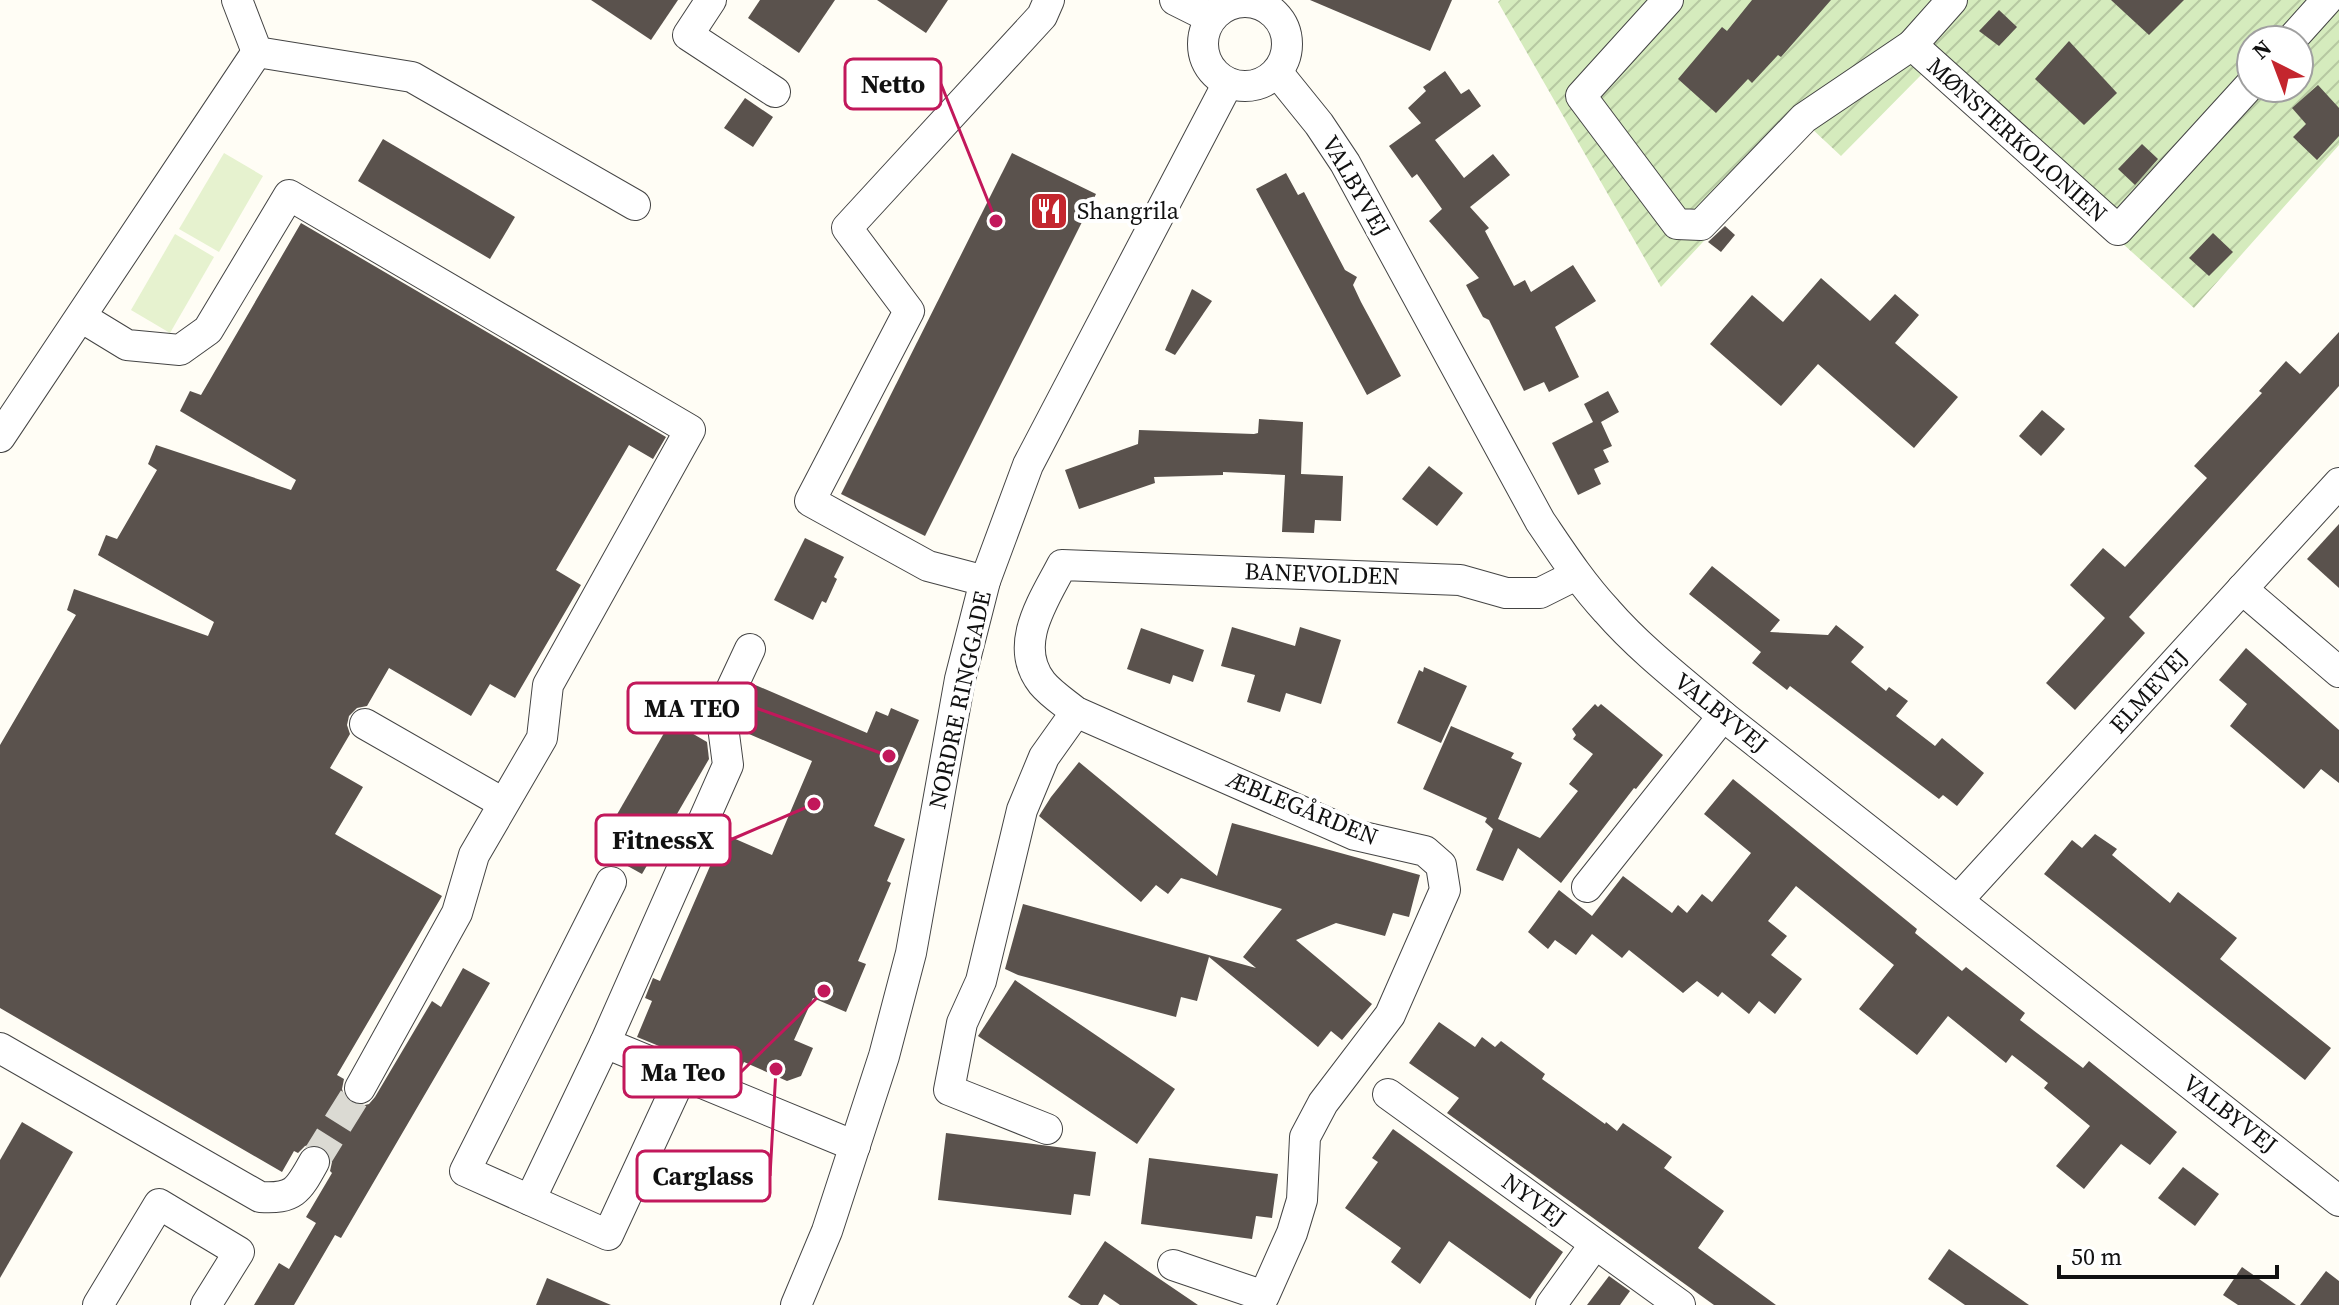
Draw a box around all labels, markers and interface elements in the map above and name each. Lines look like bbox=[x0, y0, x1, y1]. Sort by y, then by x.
north arrow bbox=[2235, 24, 2315, 104]
text: N bbox=[2246, 33, 2278, 66]
street label: MØNSTERKOLONIEN bbox=[1920, 50, 2115, 230]
callout: Netto bbox=[845, 59, 941, 109]
text: Netto bbox=[861, 66, 925, 102]
street label: VALBYVEJ bbox=[1314, 129, 1399, 242]
restaurant icon: Shangrila bbox=[1028, 190, 1070, 232]
place label: Shangrila bbox=[1077, 194, 1180, 227]
street label: BANEVOLDEN bbox=[1244, 554, 1400, 593]
street label: NORDRE RINGGADE bbox=[920, 588, 999, 812]
street label: ELMEVEJ bbox=[2102, 641, 2196, 740]
street label: VALBYVEJ bbox=[1668, 665, 1775, 761]
callout: MA TEO bbox=[628, 683, 756, 733]
text: MA TEO bbox=[644, 690, 740, 726]
street label: ÆBLEGÅRDEN bbox=[1221, 762, 1383, 853]
callout: FitnessX bbox=[596, 815, 730, 865]
text: FitnessX bbox=[612, 822, 714, 858]
callout: Ma Teo bbox=[624, 1047, 741, 1097]
text: Ma Teo bbox=[641, 1054, 725, 1090]
street label: VALBYVEJ bbox=[2176, 1066, 2284, 1161]
callout: Carglass bbox=[637, 1151, 770, 1201]
text: Carglass bbox=[652, 1158, 754, 1194]
street label: NYVEJ bbox=[1495, 1165, 1573, 1234]
scale bar bbox=[2059, 1229, 2277, 1279]
text: 50 m bbox=[2071, 1240, 2122, 1273]

